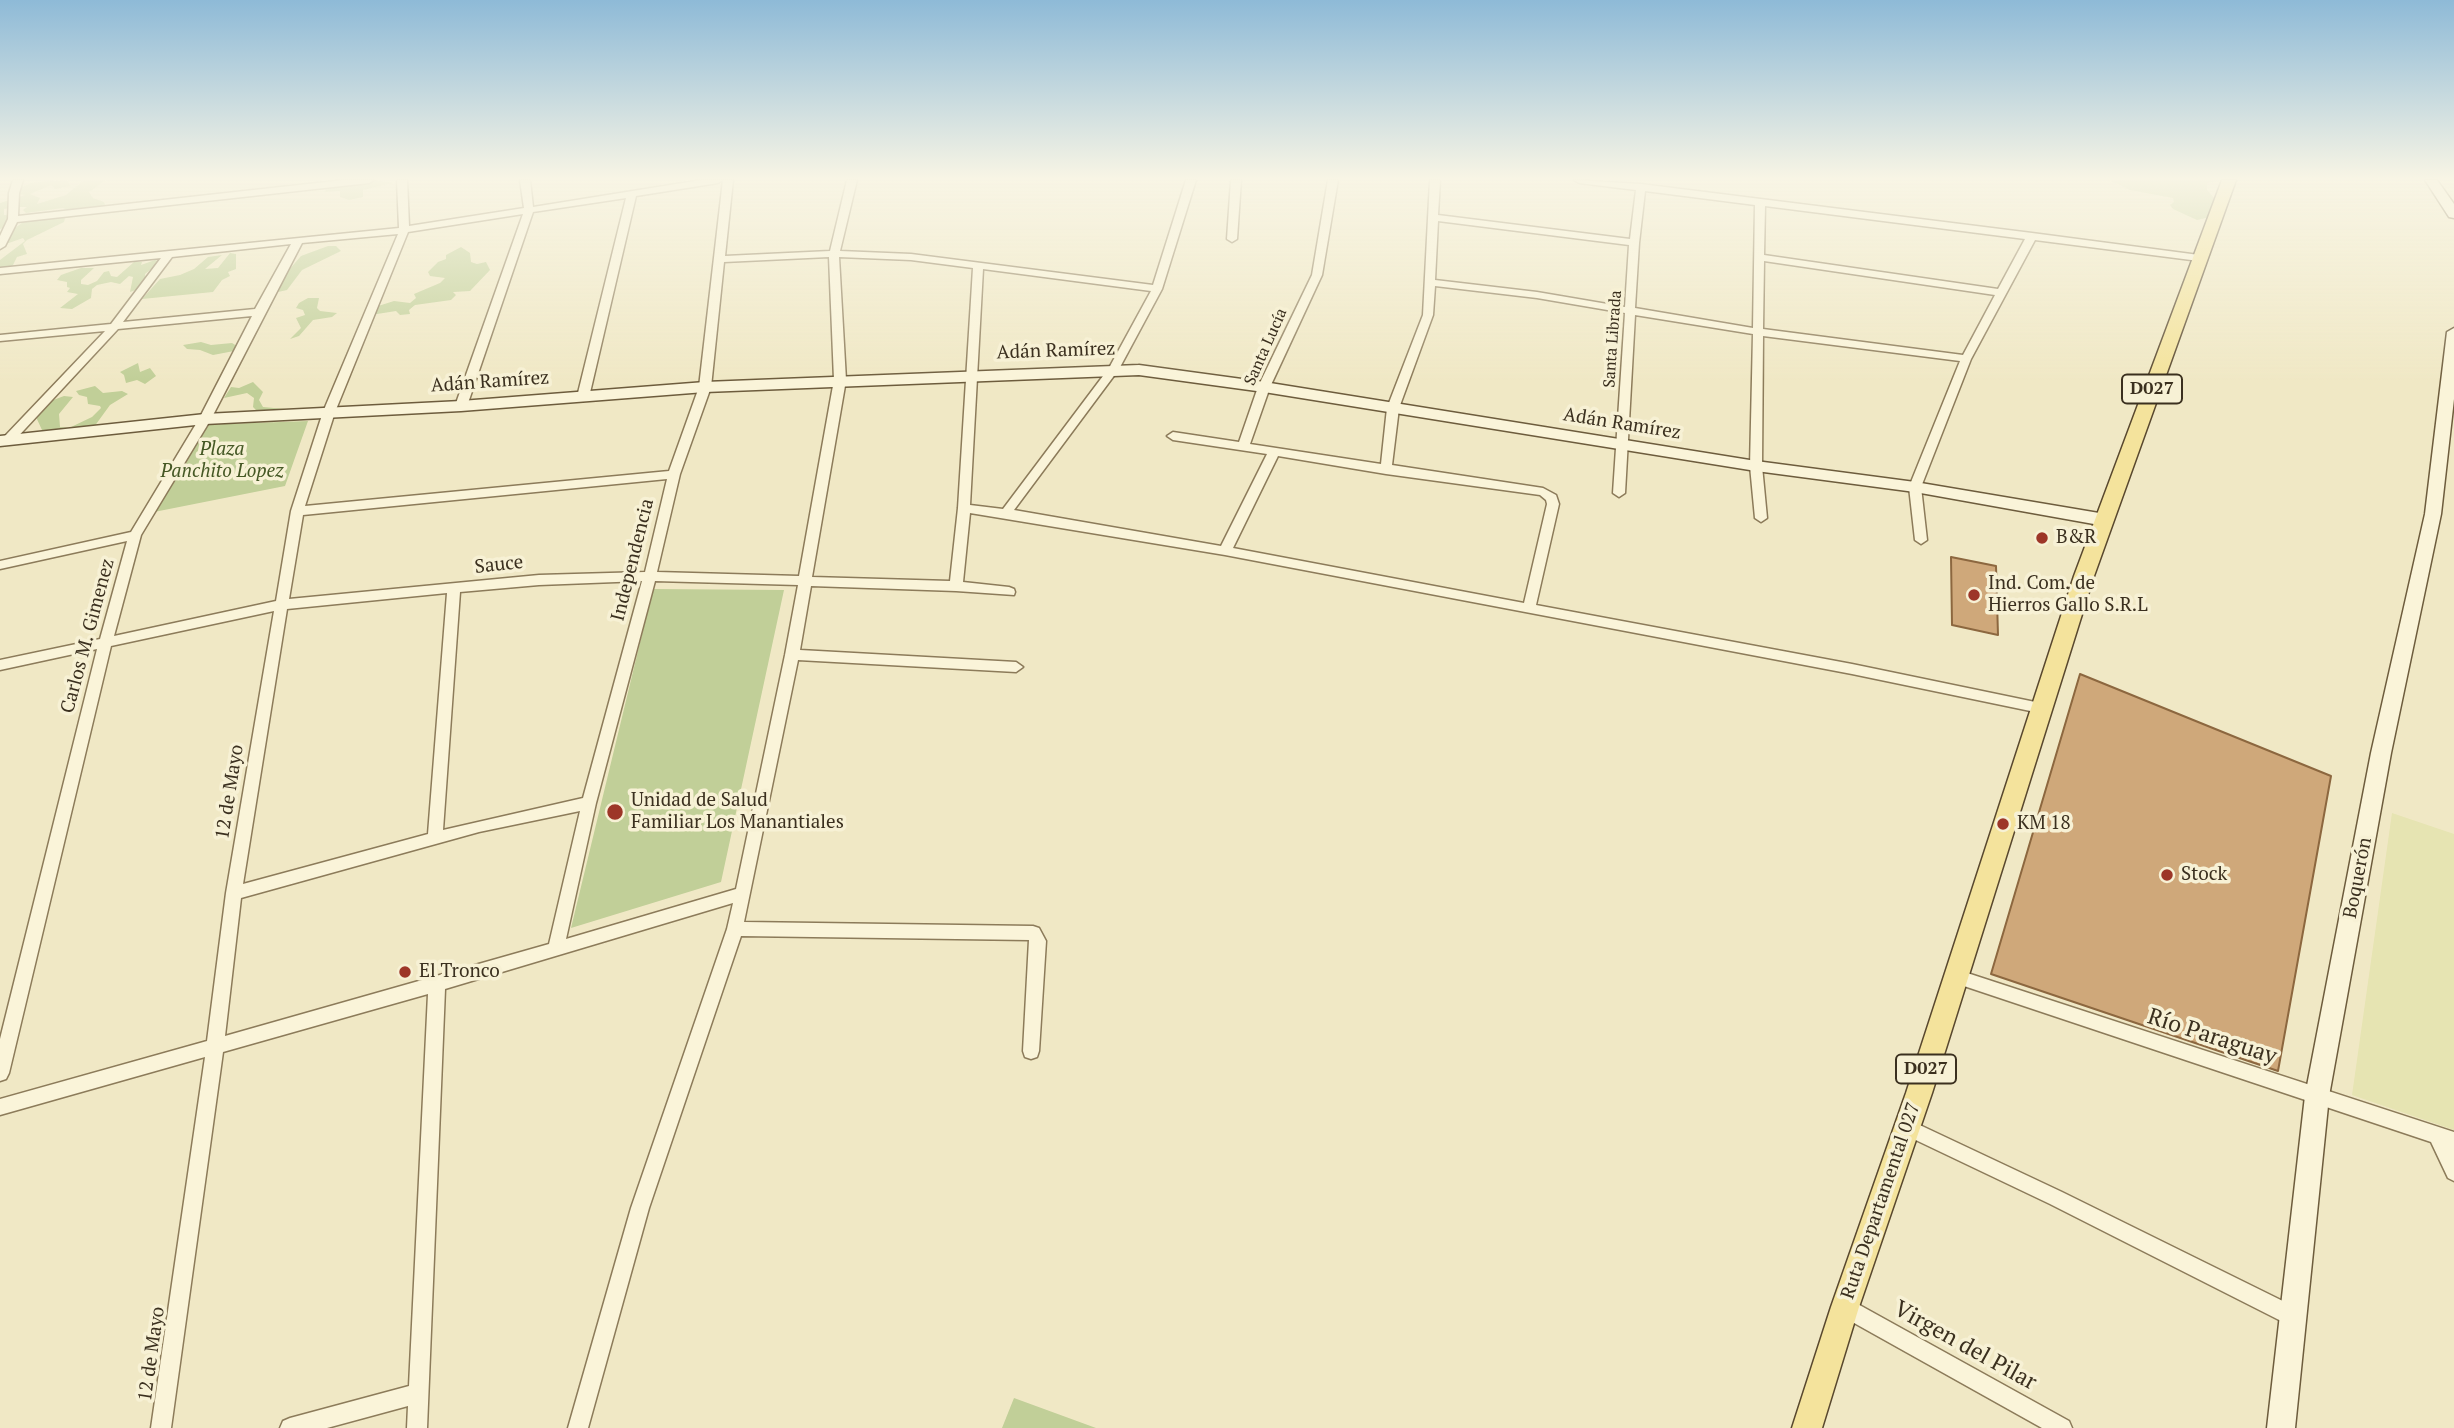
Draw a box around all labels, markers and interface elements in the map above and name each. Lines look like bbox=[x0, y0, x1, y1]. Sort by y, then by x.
street label: Santa Librada bbox=[1600, 290, 1626, 388]
street label: Santa Lucía bbox=[1240, 305, 1292, 389]
street label: Adán Ramírez bbox=[996, 338, 1116, 364]
street label: Adán Ramírez bbox=[430, 366, 550, 398]
road number: D027 bbox=[2122, 374, 2182, 404]
street label: Adán Ramírez bbox=[1562, 403, 1682, 445]
park label: Plaza Panchito Lopez bbox=[160, 439, 284, 483]
street label: Independencia bbox=[607, 496, 659, 624]
place label: B&R bbox=[2056, 527, 2096, 549]
marker: B&R bbox=[2034, 530, 2050, 546]
street label: Sauce bbox=[474, 551, 524, 579]
street label: Carlos M. Gimenez bbox=[56, 556, 120, 716]
place label: Ind. Com. de Hierros Gallo S.R.L bbox=[1988, 573, 2148, 617]
marker: Ind. Com. de Hierros Gallo S.R.L bbox=[1966, 587, 1982, 603]
street label: 12 de Mayo bbox=[211, 743, 249, 841]
place label: Unidad de Salud Familiar Los Manantiales bbox=[631, 790, 844, 834]
marker: Unidad de Salud Familiar Los Manantiales bbox=[605, 802, 625, 822]
place label: KM 18 bbox=[2017, 813, 2071, 835]
marker: KM 18 bbox=[1995, 816, 2011, 832]
street label: Boquerón bbox=[2339, 836, 2377, 920]
place label: Stock bbox=[2181, 864, 2227, 886]
marker: Stock bbox=[2159, 867, 2175, 883]
place label: El Tronco bbox=[419, 961, 500, 983]
marker: El Tronco bbox=[397, 964, 413, 980]
street label: Río Paraguay bbox=[2144, 1003, 2280, 1071]
road number: D027 bbox=[1896, 1054, 1956, 1084]
street label: Ruta Departamental 027 bbox=[1837, 1100, 1925, 1302]
street label: Virgen del Pilar bbox=[1889, 1295, 2041, 1397]
street label: 12 de Mayo bbox=[134, 1305, 170, 1403]

